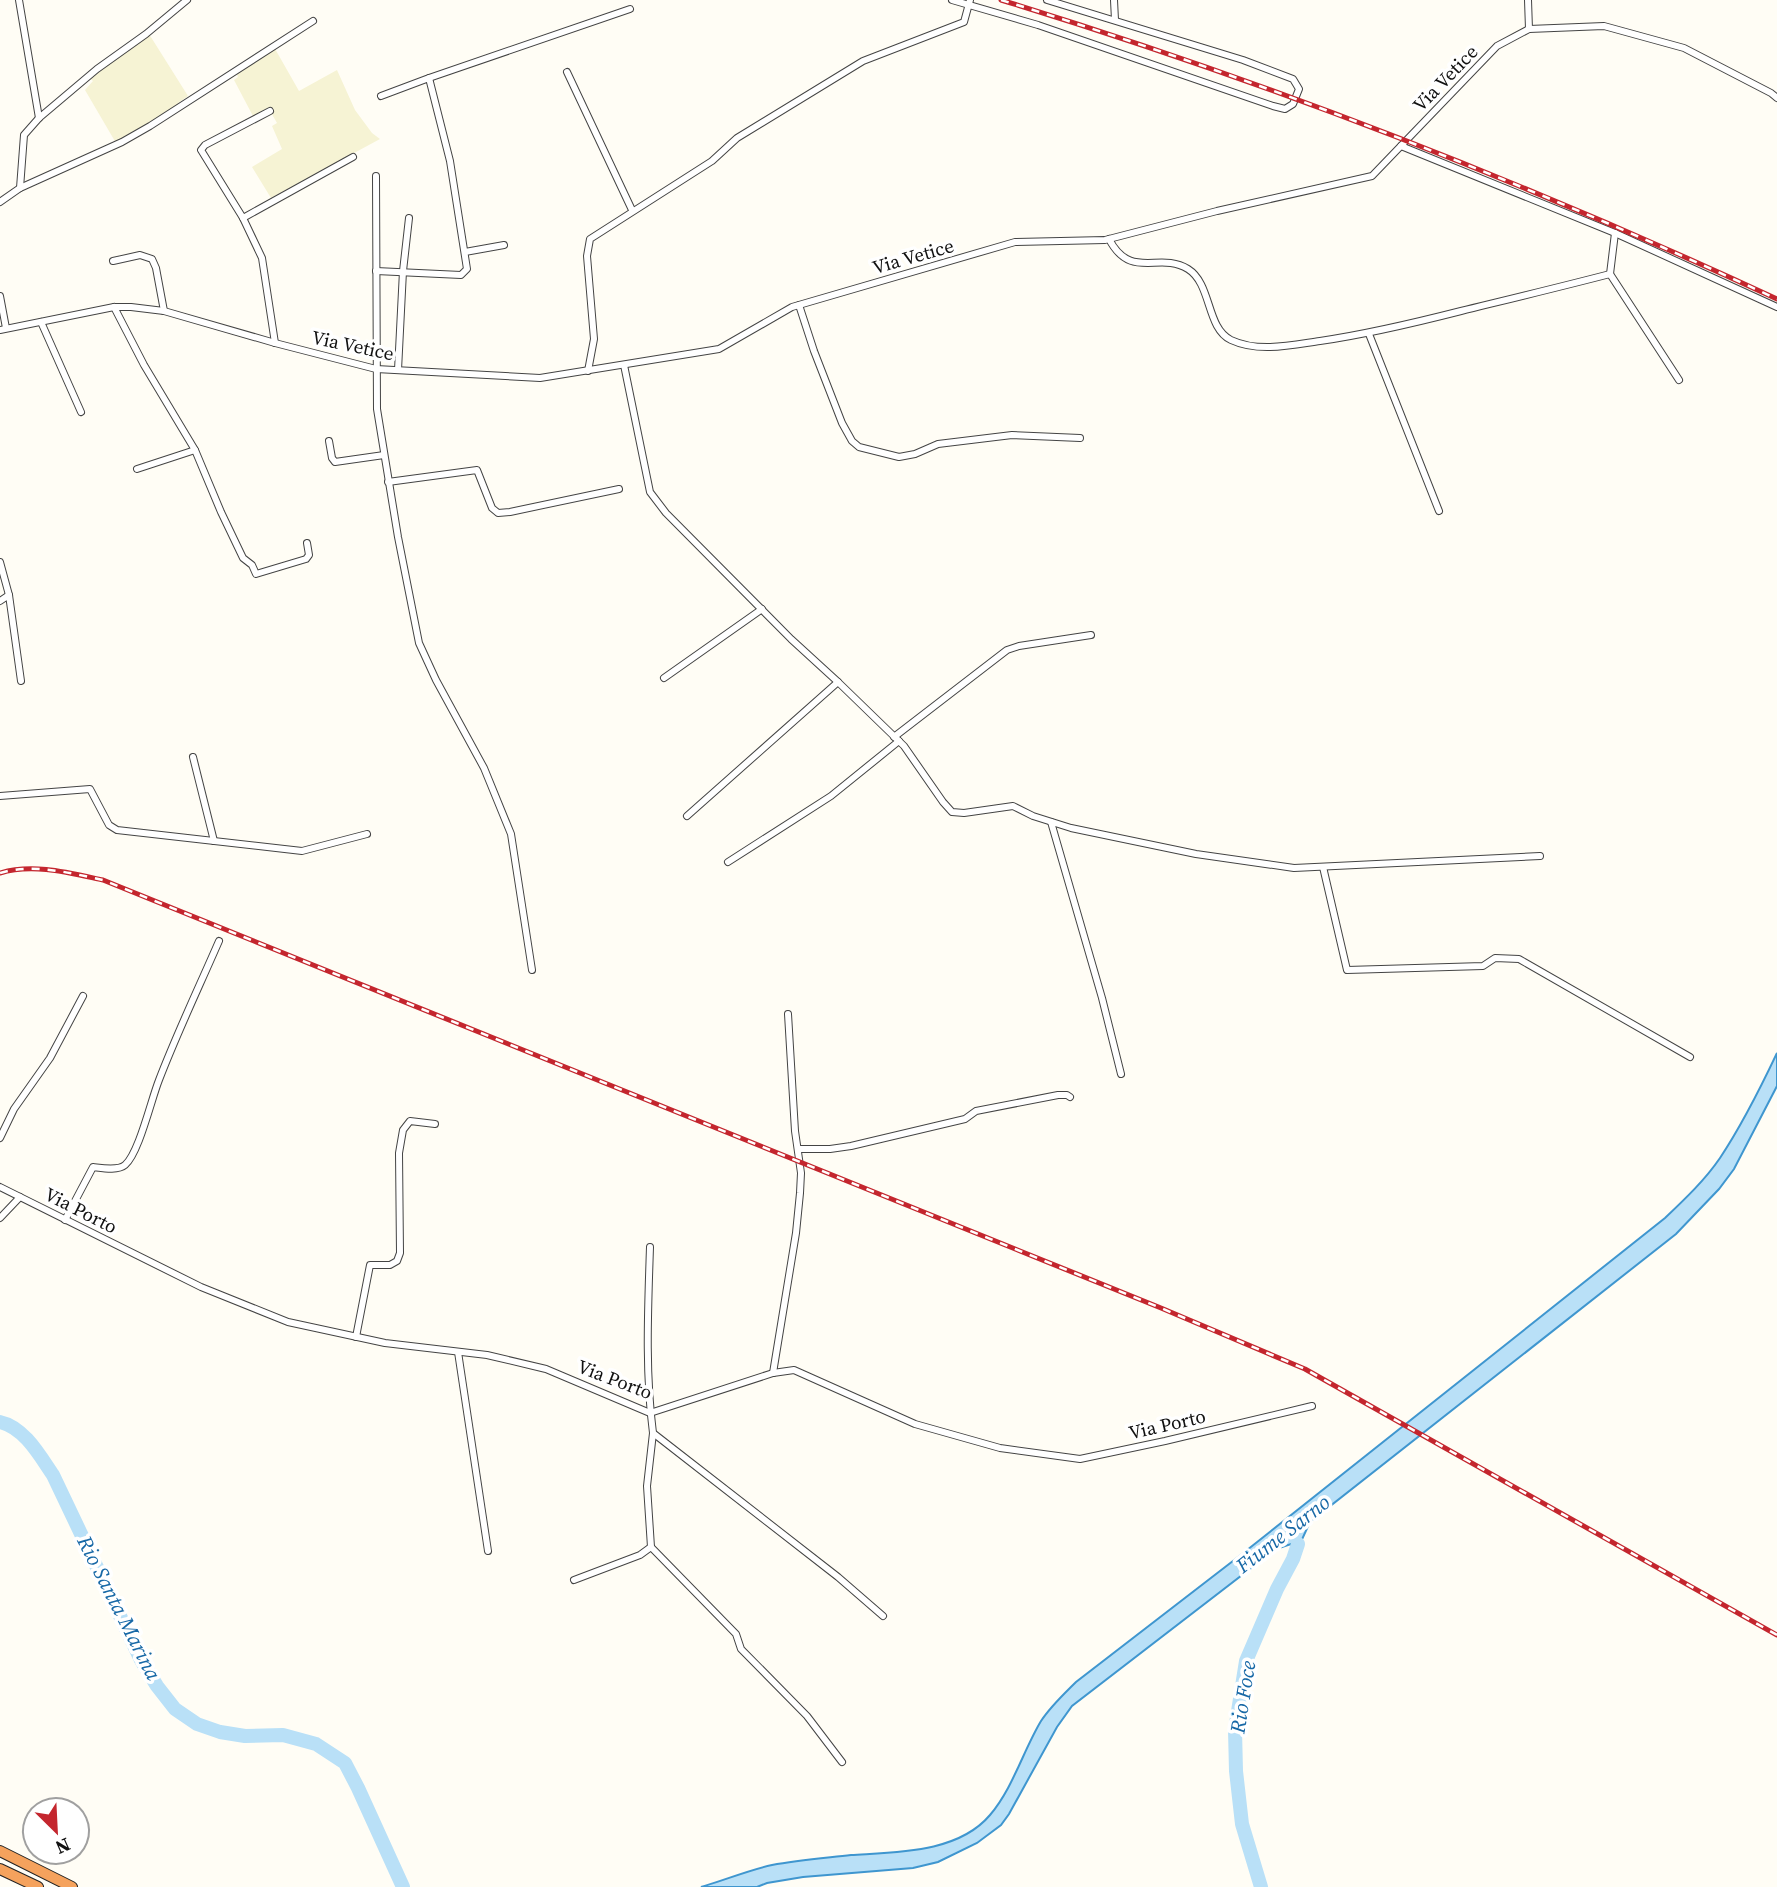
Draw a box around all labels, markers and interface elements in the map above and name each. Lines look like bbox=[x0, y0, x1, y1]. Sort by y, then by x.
street label: Via Vetice bbox=[1407, 39, 1483, 117]
street label: Via Vetice bbox=[869, 232, 957, 280]
street label: Via Vetice bbox=[310, 324, 396, 366]
street label: Via Porto bbox=[40, 1181, 122, 1239]
street label: Via Porto bbox=[574, 1353, 656, 1405]
street label: Via Porto bbox=[1126, 1403, 1208, 1445]
water label: Fiume Sarno bbox=[1229, 1488, 1336, 1580]
water label: Rio Santa Marina bbox=[70, 1530, 168, 1685]
water label: Rio Foce bbox=[1222, 1658, 1263, 1736]
north arrow bbox=[21, 1796, 91, 1866]
text: N bbox=[51, 1832, 75, 1861]

